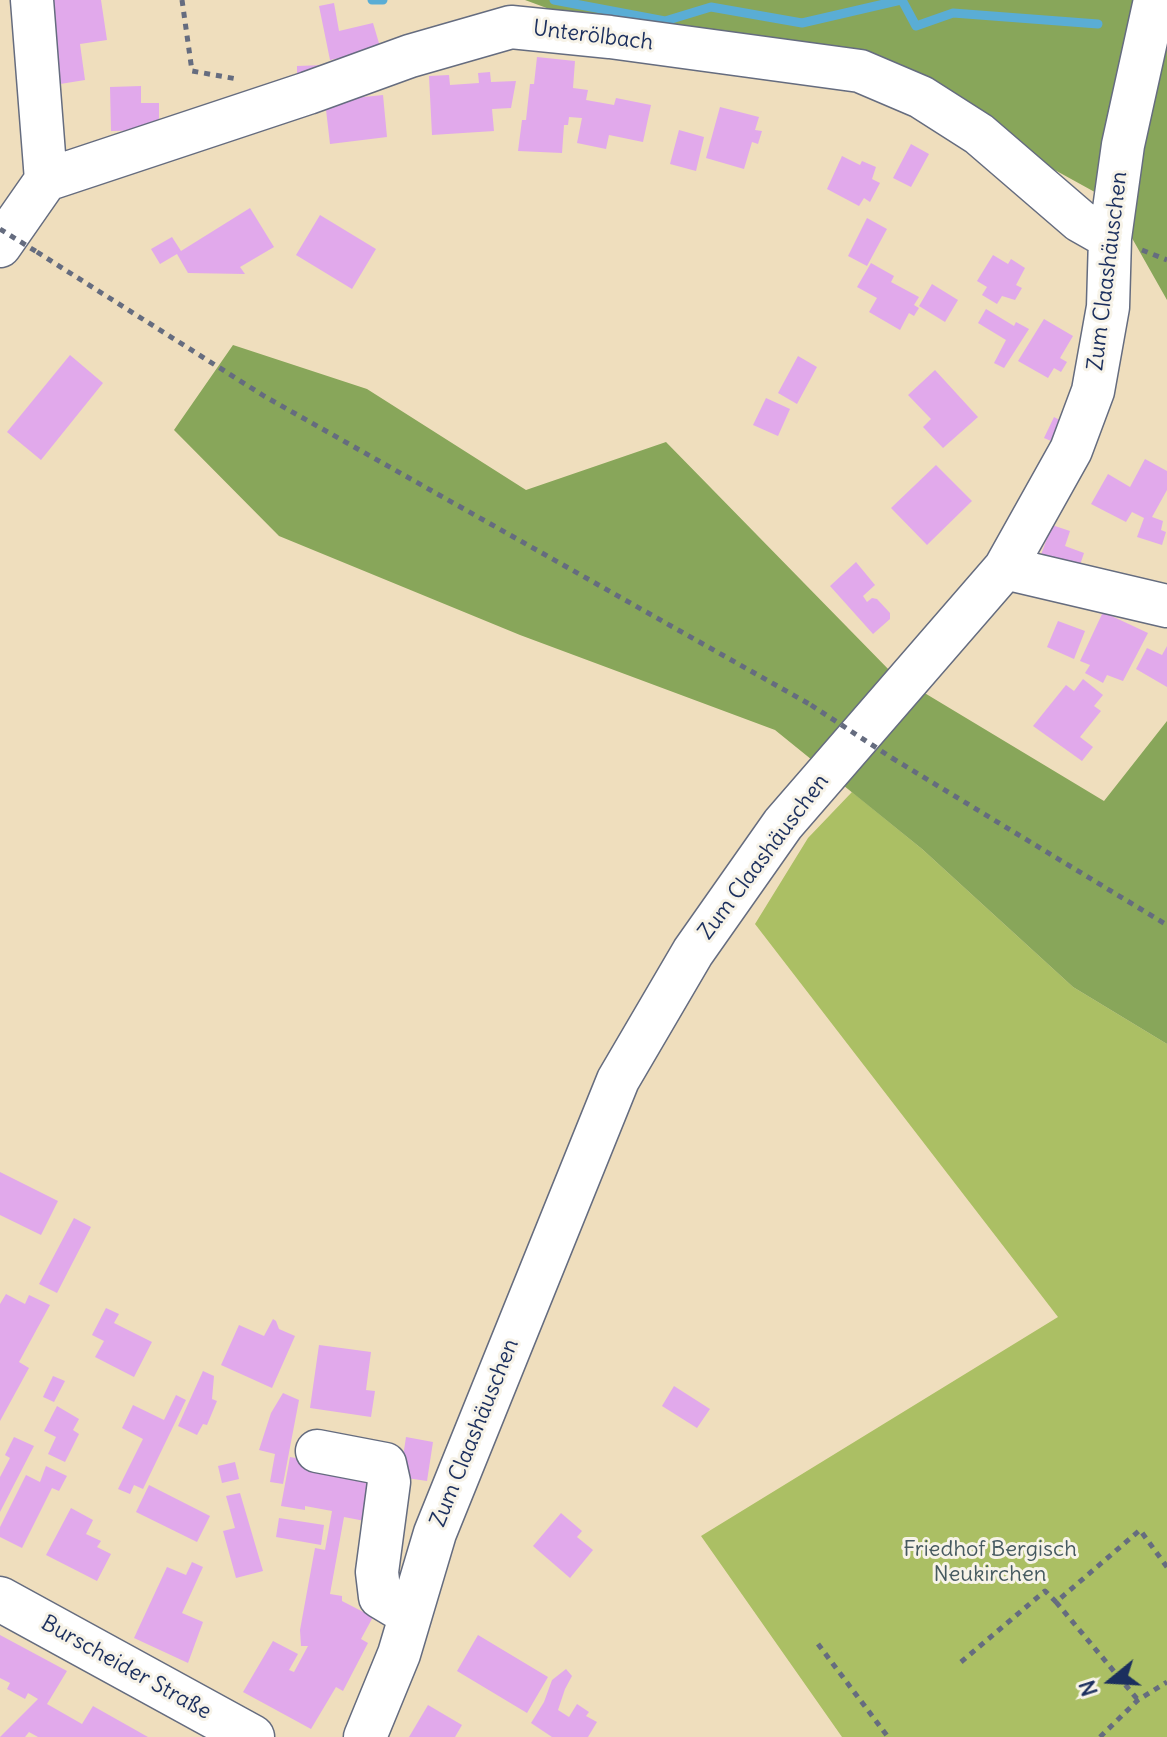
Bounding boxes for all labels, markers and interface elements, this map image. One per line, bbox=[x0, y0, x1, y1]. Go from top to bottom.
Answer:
street label: Unterölbach bbox=[531, 16, 655, 56]
street label: Zum Claashäuschen bbox=[1083, 170, 1133, 372]
street label: Zum Claashäuschen bbox=[693, 769, 835, 945]
street label: Zum Claashäuschen bbox=[425, 1335, 525, 1531]
park label: Friedhof Bergisch Neukirchen bbox=[903, 1537, 1077, 1588]
street label: Burscheider Straße bbox=[36, 1610, 216, 1726]
north arrow bbox=[1071, 1641, 1151, 1721]
text: N bbox=[1073, 1677, 1104, 1700]

